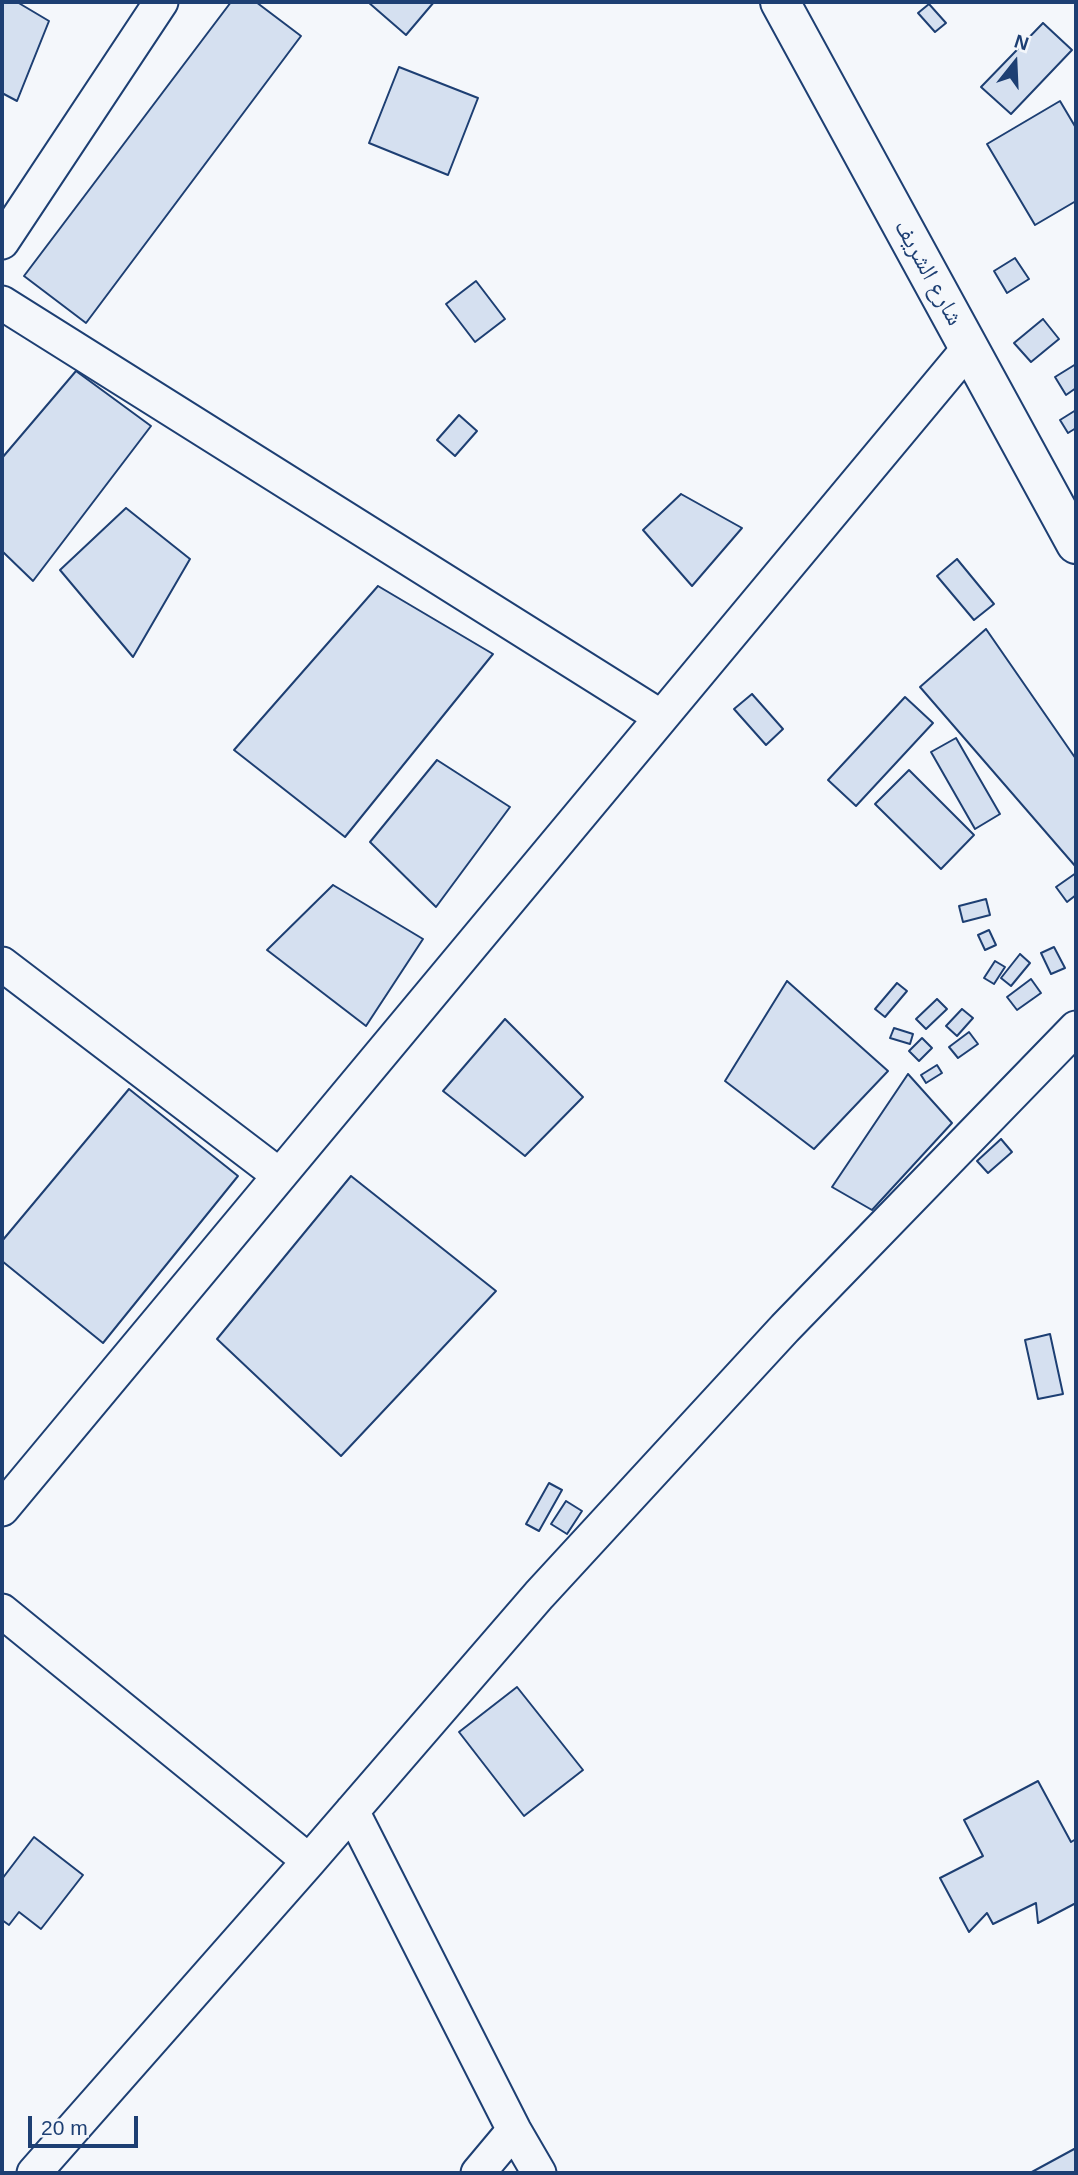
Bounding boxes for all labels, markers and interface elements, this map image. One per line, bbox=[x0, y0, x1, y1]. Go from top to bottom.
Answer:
north arrow bbox=[980, 28, 1050, 98]
text: N bbox=[1012, 30, 1031, 55]
street label: شارع الشريف bbox=[887, 215, 969, 331]
scale bar bbox=[32, 2102, 142, 2146]
text: 20 m bbox=[41, 2116, 88, 2139]

